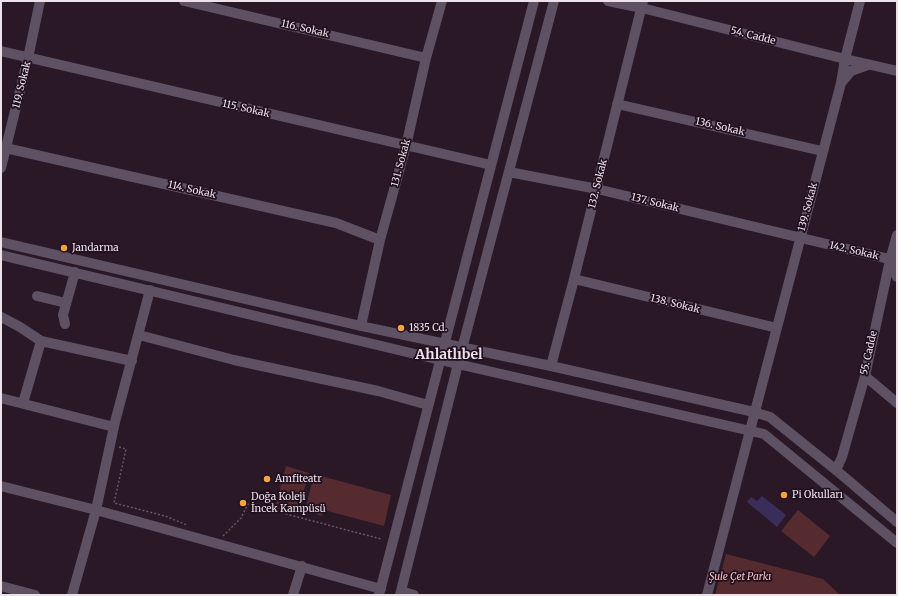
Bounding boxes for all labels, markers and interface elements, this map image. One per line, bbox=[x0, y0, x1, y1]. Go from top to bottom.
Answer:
street label: 116. Sokak bbox=[280, 18, 330, 40]
street label: 54. Cadde bbox=[729, 25, 777, 47]
street label: 119. Sokak bbox=[10, 60, 34, 110]
street label: 115. Sokak bbox=[221, 98, 271, 120]
street label: 136. Sokak bbox=[694, 115, 746, 139]
street label: 131. Sokak bbox=[389, 138, 413, 188]
street label: 132. Sokak bbox=[586, 158, 610, 210]
street label: 114. Sokak bbox=[167, 179, 217, 201]
street label: 139. Sokak bbox=[796, 181, 820, 233]
street label: 137. Sokak bbox=[630, 191, 680, 215]
street label: 142. Sokak bbox=[828, 239, 880, 263]
place label: Jandarma bbox=[72, 242, 119, 254]
marker: Jandarma bbox=[59, 243, 69, 253]
street label: 138. Sokak bbox=[649, 292, 701, 316]
place label: 1835 Cd. bbox=[409, 322, 447, 334]
marker: 1835 Cd. bbox=[396, 323, 406, 333]
street label: 55. Cadde bbox=[858, 330, 880, 376]
district label: Ahlatlıbel bbox=[415, 347, 483, 363]
place label: Amfiteatr bbox=[275, 473, 322, 485]
marker: Amfiteatr bbox=[262, 474, 272, 484]
place label: Pi Okulları bbox=[792, 489, 843, 501]
marker: Pi Okulları bbox=[779, 490, 789, 500]
place label: Doğa Koleji İncek Kampüsü bbox=[251, 491, 326, 514]
marker: Doğa Koleji İncek Kampüsü bbox=[238, 498, 248, 508]
park label: Şule Çet Parkı bbox=[709, 571, 771, 583]

